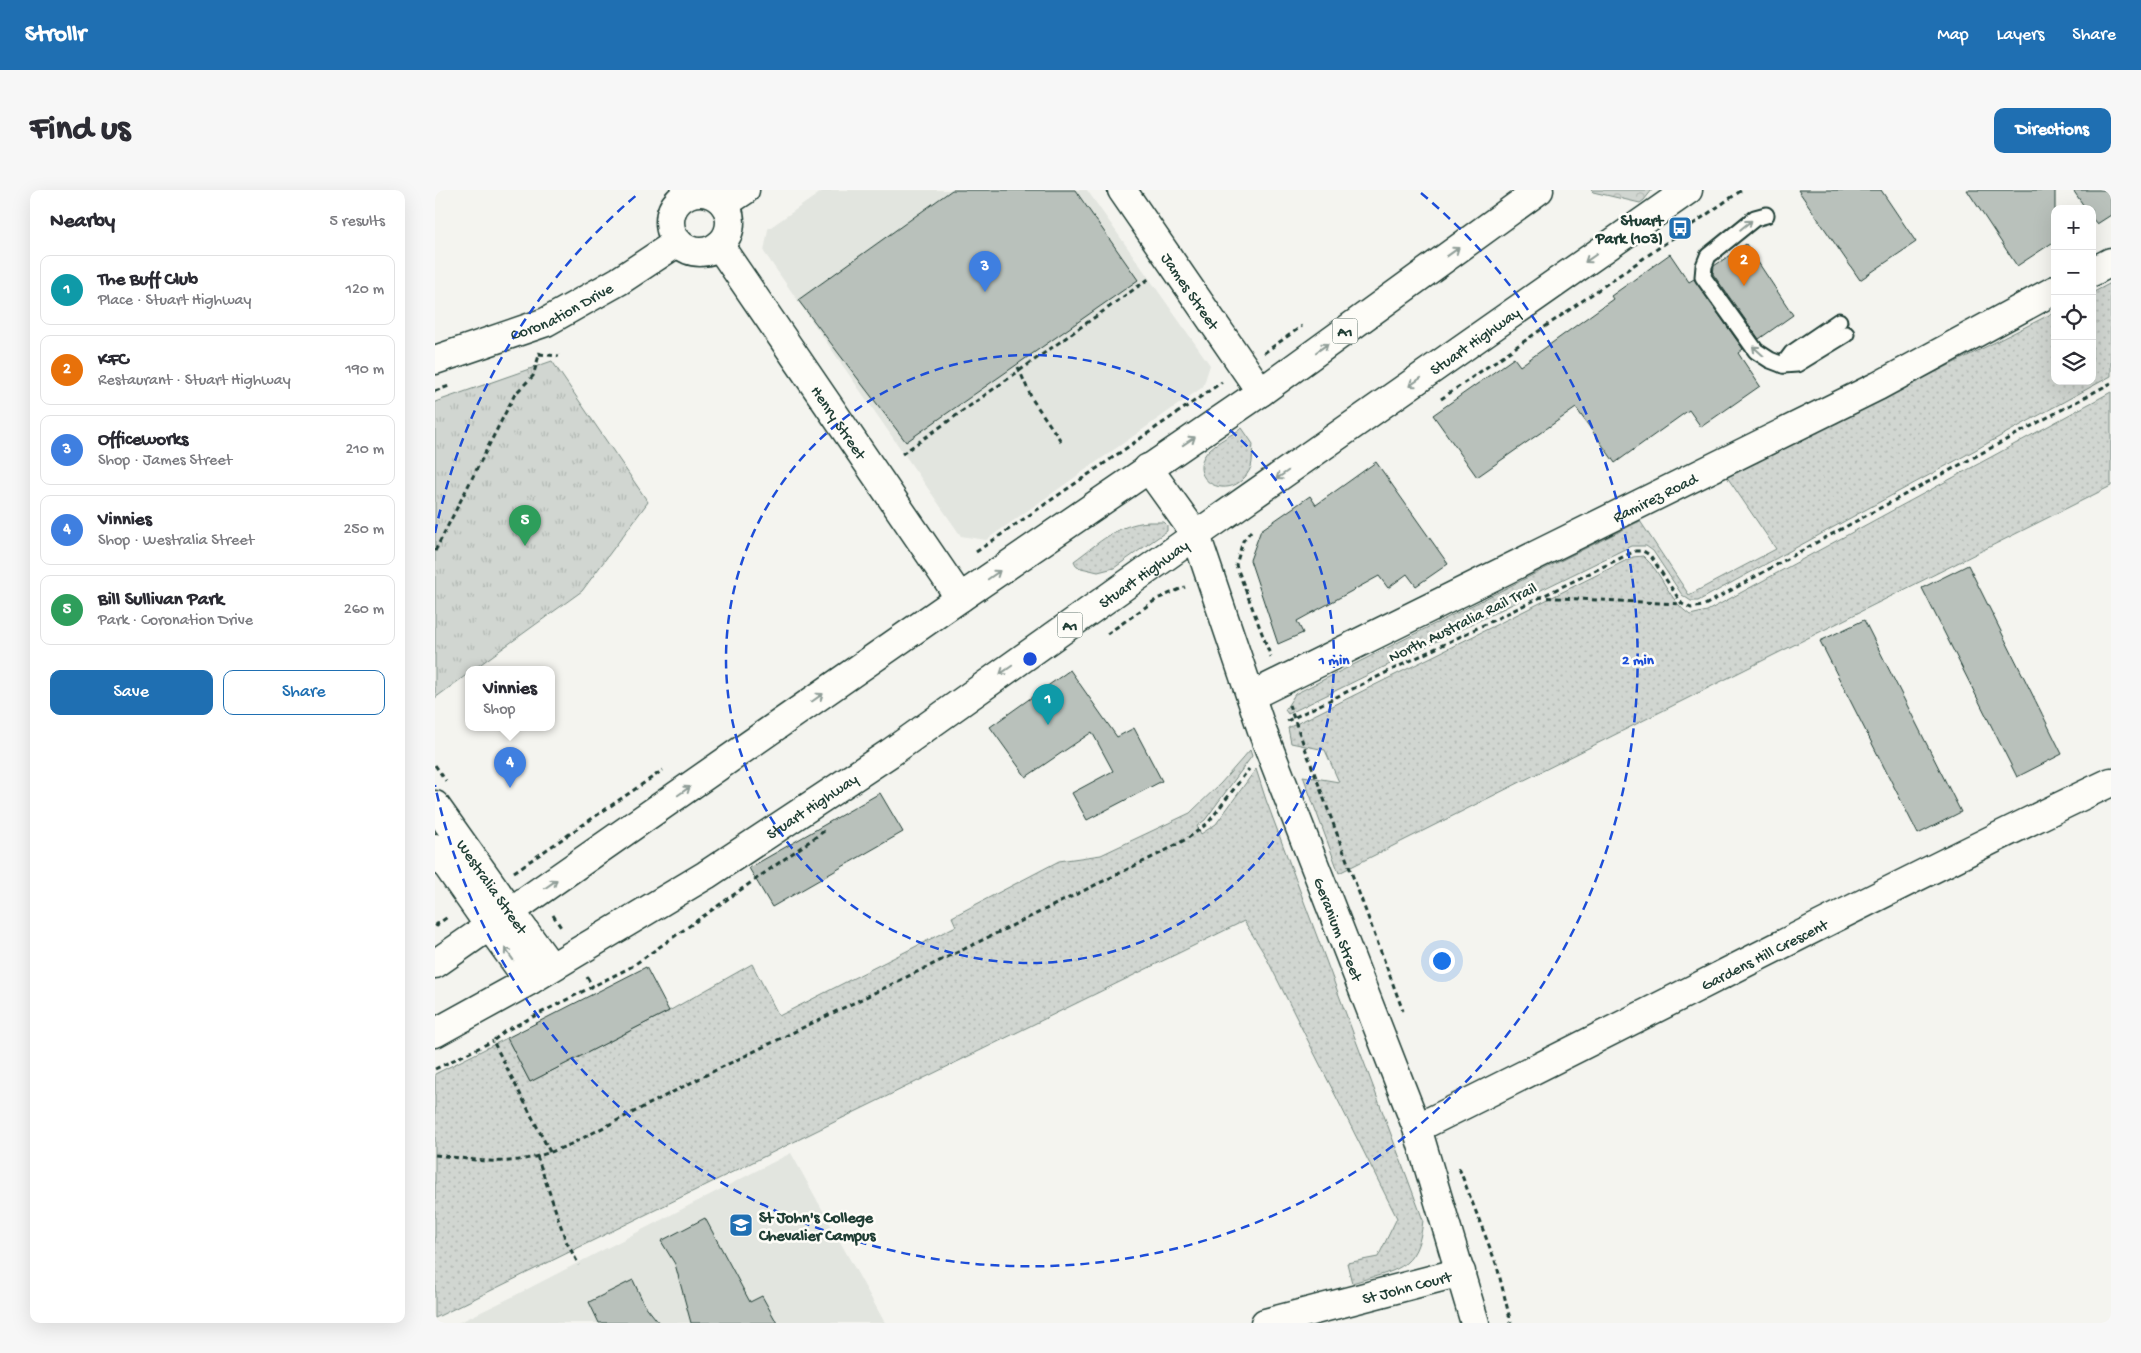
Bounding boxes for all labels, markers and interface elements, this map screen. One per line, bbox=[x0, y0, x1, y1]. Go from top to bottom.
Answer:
text: Strollr bbox=[25, 21, 86, 50]
text: Map bbox=[1937, 25, 1969, 46]
text: Layers bbox=[1997, 25, 2044, 46]
text: Share bbox=[2072, 25, 2116, 46]
button: Directions bbox=[1994, 108, 2111, 153]
text: Find us bbox=[30, 110, 130, 151]
map controls bbox=[2051, 205, 2096, 385]
button: + bbox=[2051, 205, 2096, 250]
text: Nearby bbox=[50, 210, 115, 235]
text: 5 results bbox=[330, 213, 385, 232]
place label: Stuart Park (103) bbox=[1595, 213, 1664, 250]
bus stop icon: Stuart Park (103) bbox=[1667, 215, 1693, 241]
one-way arrow bbox=[1739, 220, 1752, 231]
pin: 2 bbox=[1728, 245, 1760, 286]
one-way arrow bbox=[1446, 247, 1460, 257]
street label: James Street bbox=[1155, 250, 1222, 336]
button: − bbox=[2051, 250, 2096, 295]
pin: 3 bbox=[969, 251, 1001, 292]
one-way arrow bbox=[1584, 253, 1598, 263]
text: The Buff Club bbox=[98, 269, 198, 292]
street label: Coronation Drive bbox=[509, 280, 618, 346]
text: 1 bbox=[64, 281, 70, 300]
text: 120 m bbox=[345, 281, 384, 300]
text: Place · Stuart Highway bbox=[98, 292, 251, 311]
button: locate bbox=[2051, 295, 2096, 340]
street label: Stuart Highway bbox=[1427, 305, 1525, 381]
road number: A1 bbox=[1333, 318, 1357, 344]
button: layers bbox=[2051, 340, 2096, 385]
one-way arrow bbox=[1315, 342, 1328, 353]
one-way arrow bbox=[1751, 345, 1764, 356]
text: KFC bbox=[98, 349, 129, 372]
text: 2 bbox=[63, 361, 71, 380]
text: 190 m bbox=[345, 361, 384, 380]
text: Restaurant · Stuart Highway bbox=[98, 372, 291, 391]
one-way arrow bbox=[1408, 377, 1422, 387]
street label: Henry Street bbox=[805, 383, 869, 465]
text: Officeworks bbox=[98, 429, 188, 452]
one-way arrow bbox=[1181, 435, 1195, 445]
text: 3 bbox=[63, 441, 71, 460]
text: 210 m bbox=[345, 441, 384, 460]
text: Shop · James Street bbox=[98, 452, 232, 471]
one-way arrow bbox=[1275, 470, 1289, 480]
street label: Ramirez Road bbox=[1611, 470, 1703, 529]
pin: 5 bbox=[509, 505, 541, 546]
text: Vinnies bbox=[98, 509, 152, 532]
text: 4 bbox=[63, 521, 71, 540]
text: 250 m bbox=[344, 521, 384, 540]
text: Shop · Westralia Street bbox=[98, 532, 254, 551]
street label: Stuart Highway bbox=[1096, 537, 1194, 614]
one-way arrow bbox=[986, 570, 1000, 580]
street label: North Australia Rail Trail bbox=[1386, 580, 1541, 668]
text: Bill Sullivan Park bbox=[98, 589, 224, 612]
text: 5 bbox=[63, 601, 71, 620]
text: 260 m bbox=[344, 601, 384, 620]
text: Park · Coronation Drive bbox=[98, 612, 253, 631]
road number: A1 bbox=[1057, 612, 1083, 638]
centre of rings bbox=[1021, 650, 1039, 668]
text: 1 min bbox=[1318, 652, 1350, 670]
text: 2 min bbox=[1622, 652, 1655, 670]
one-way arrow bbox=[999, 665, 1013, 675]
popup bbox=[465, 666, 555, 731]
button: Save bbox=[50, 670, 213, 715]
button: Share bbox=[223, 670, 385, 715]
text: Vinnies bbox=[483, 678, 537, 701]
pin: 1 bbox=[1032, 684, 1064, 725]
one-way arrow bbox=[810, 693, 824, 703]
text: Shop bbox=[483, 701, 515, 720]
pin: 4 bbox=[494, 747, 526, 788]
street label: Stuart Highway bbox=[764, 771, 863, 845]
one-way arrow bbox=[677, 786, 691, 796]
street label: Westralia Street bbox=[450, 837, 531, 940]
street label: Geranium Street bbox=[1307, 876, 1365, 986]
one-way arrow bbox=[544, 879, 557, 890]
street label: Gardens Hill Crescent bbox=[1699, 916, 1833, 997]
one-way arrow bbox=[504, 947, 514, 961]
your location bbox=[1429, 948, 1455, 974]
place label: St John's College Chevalier Campus bbox=[758, 1210, 876, 1247]
school or university icon: St John's College Chevalier Campus bbox=[728, 1212, 754, 1238]
street label: St John Court bbox=[1361, 1269, 1455, 1310]

